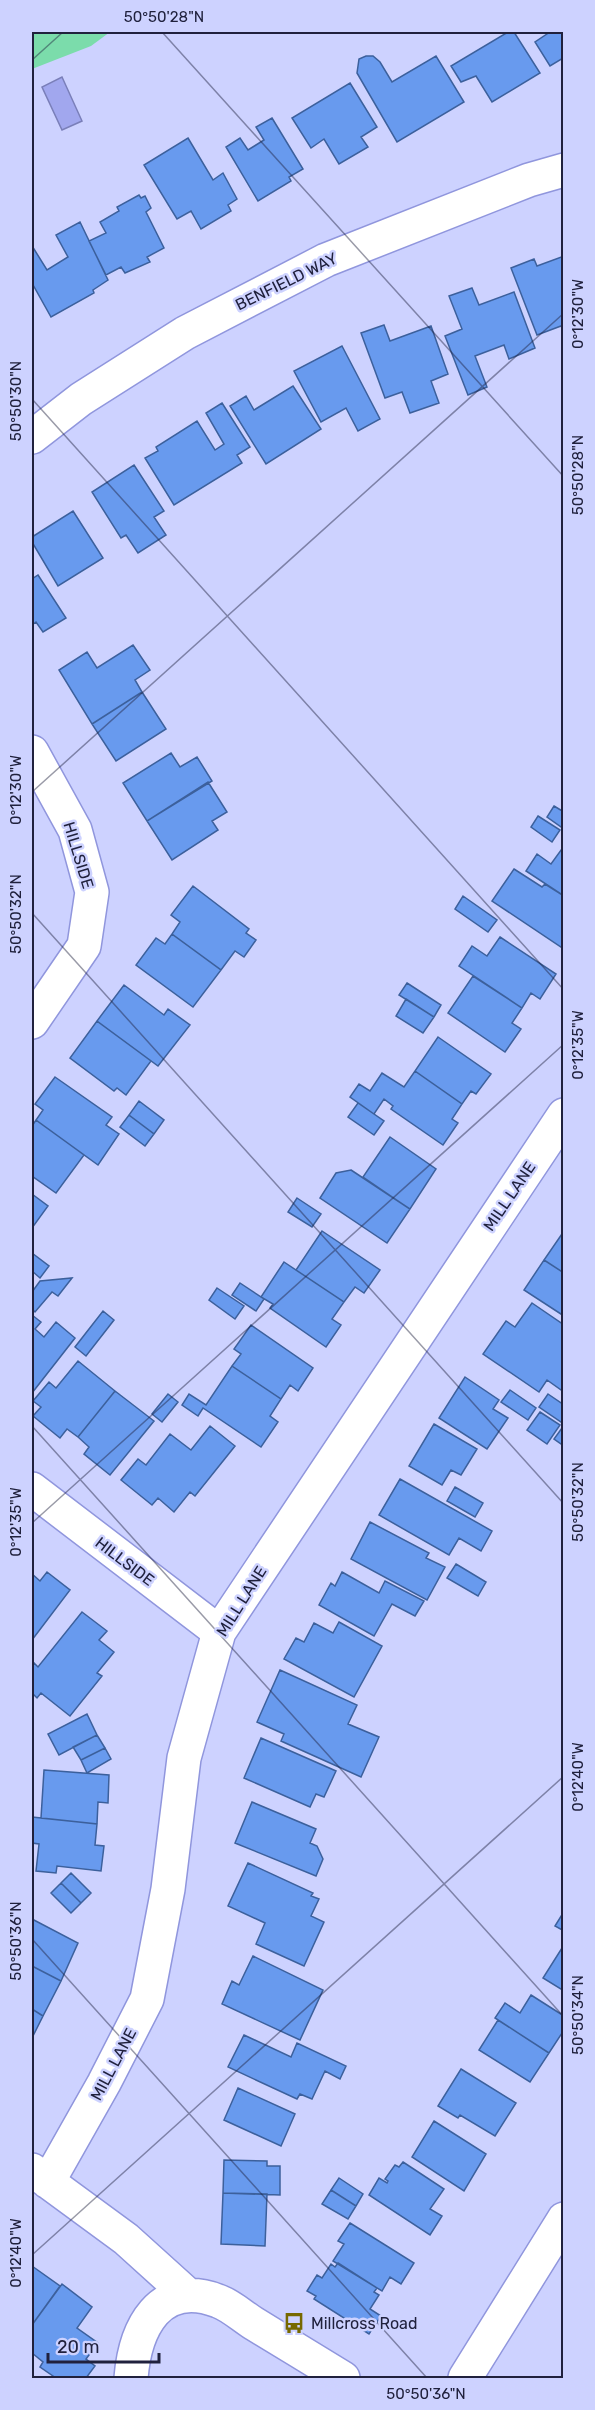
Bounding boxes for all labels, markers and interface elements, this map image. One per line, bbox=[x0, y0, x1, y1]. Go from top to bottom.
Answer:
text: 50°50'28"N bbox=[124, 8, 204, 26]
street label: BENFIELD WAY bbox=[232, 249, 340, 314]
text: 0°12'30"W bbox=[569, 279, 587, 349]
text: 50°50'30"N bbox=[7, 361, 25, 441]
text: 50°50'28"N bbox=[569, 435, 587, 515]
text: 0°12'30"W bbox=[7, 755, 25, 825]
street label: HILLSIDE bbox=[59, 819, 98, 891]
text: 50°50'32"N bbox=[7, 874, 25, 954]
text: 0°12'35"W bbox=[569, 1010, 587, 1080]
street label: MILL LANE bbox=[479, 1158, 539, 1234]
text: 50°50'32"N bbox=[569, 1462, 587, 1542]
text: 0°12'35"W bbox=[7, 1487, 25, 1557]
street label: HILLSIDE bbox=[91, 1533, 158, 1590]
street label: MILL LANE bbox=[212, 1563, 270, 1640]
text: 0°12'40"W bbox=[569, 1742, 587, 1812]
text: 50°50'36"N bbox=[7, 1901, 25, 1981]
text: 50°50'34"N bbox=[569, 1975, 587, 2055]
street label: MILL LANE bbox=[86, 2025, 140, 2104]
text: 0°12'40"W bbox=[7, 2218, 25, 2288]
bus stop icon: Millcross Road bbox=[282, 2311, 306, 2335]
place label: Millcross Road bbox=[311, 2314, 417, 2333]
scale bar bbox=[48, 2326, 159, 2364]
text: 20 m bbox=[57, 2336, 99, 2358]
text: 50°50'36"N bbox=[386, 2385, 466, 2403]

